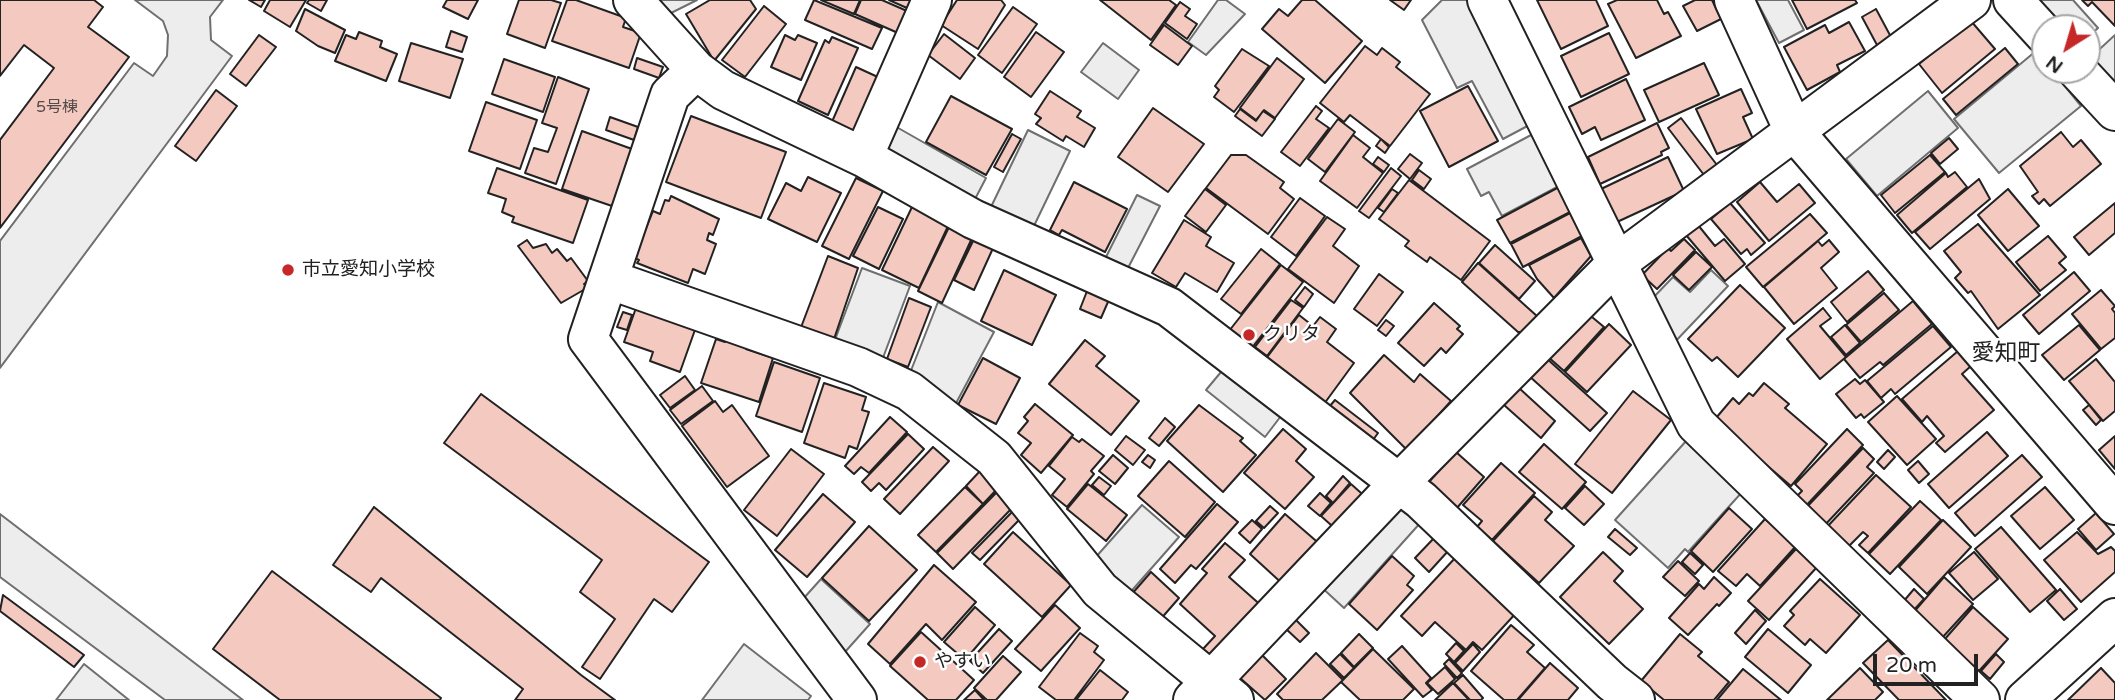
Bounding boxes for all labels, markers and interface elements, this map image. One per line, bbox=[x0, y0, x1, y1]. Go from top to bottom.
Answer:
north arrow bbox=[2031, 14, 2101, 84]
text: N bbox=[2042, 51, 2067, 78]
house number: 5号棟 bbox=[36, 98, 78, 118]
place label: 市立愛知小学校 bbox=[302, 259, 435, 281]
marker: 市立愛知小学校 bbox=[280, 262, 296, 278]
place label: クリタ bbox=[1263, 324, 1320, 346]
marker: クリタ bbox=[1241, 327, 1257, 343]
district label: 愛知町 bbox=[1972, 340, 2040, 368]
scale bar bbox=[1877, 640, 1982, 684]
place label: やすい bbox=[934, 651, 991, 673]
text: 20 m bbox=[1886, 653, 1937, 678]
marker: やすい bbox=[912, 654, 928, 670]

